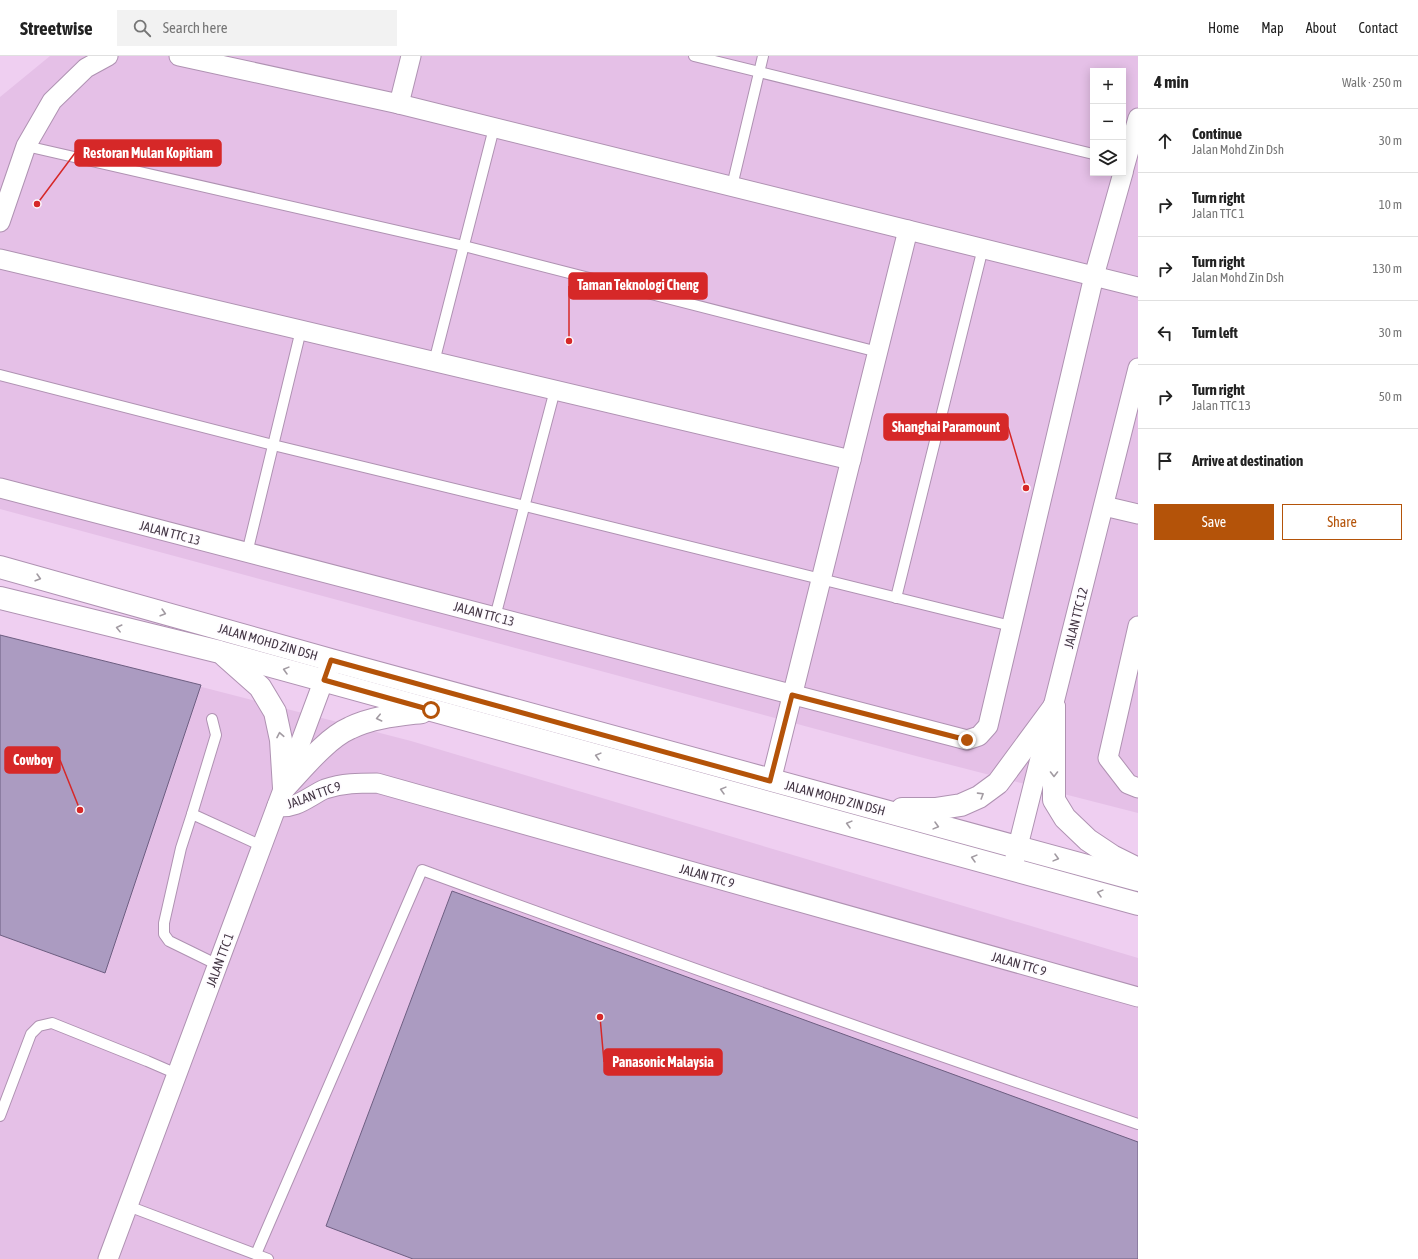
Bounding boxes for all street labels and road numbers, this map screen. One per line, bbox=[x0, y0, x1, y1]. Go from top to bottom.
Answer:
street label: JALAN TTC 13 bbox=[138, 518, 202, 548]
street label: JALAN TTC 12 bbox=[1061, 586, 1091, 650]
street label: JALAN TTC 13 bbox=[452, 599, 516, 629]
street label: JALAN MOHD ZIN DSH bbox=[216, 621, 320, 663]
street label: JALAN MOHD ZIN DSH bbox=[783, 777, 887, 819]
street label: JALAN TTC 9 bbox=[285, 778, 343, 812]
street label: JALAN TTC 9 bbox=[678, 861, 736, 891]
street label: JALAN TTC 1 bbox=[203, 931, 237, 989]
street label: JALAN TTC 9 bbox=[990, 949, 1048, 979]

